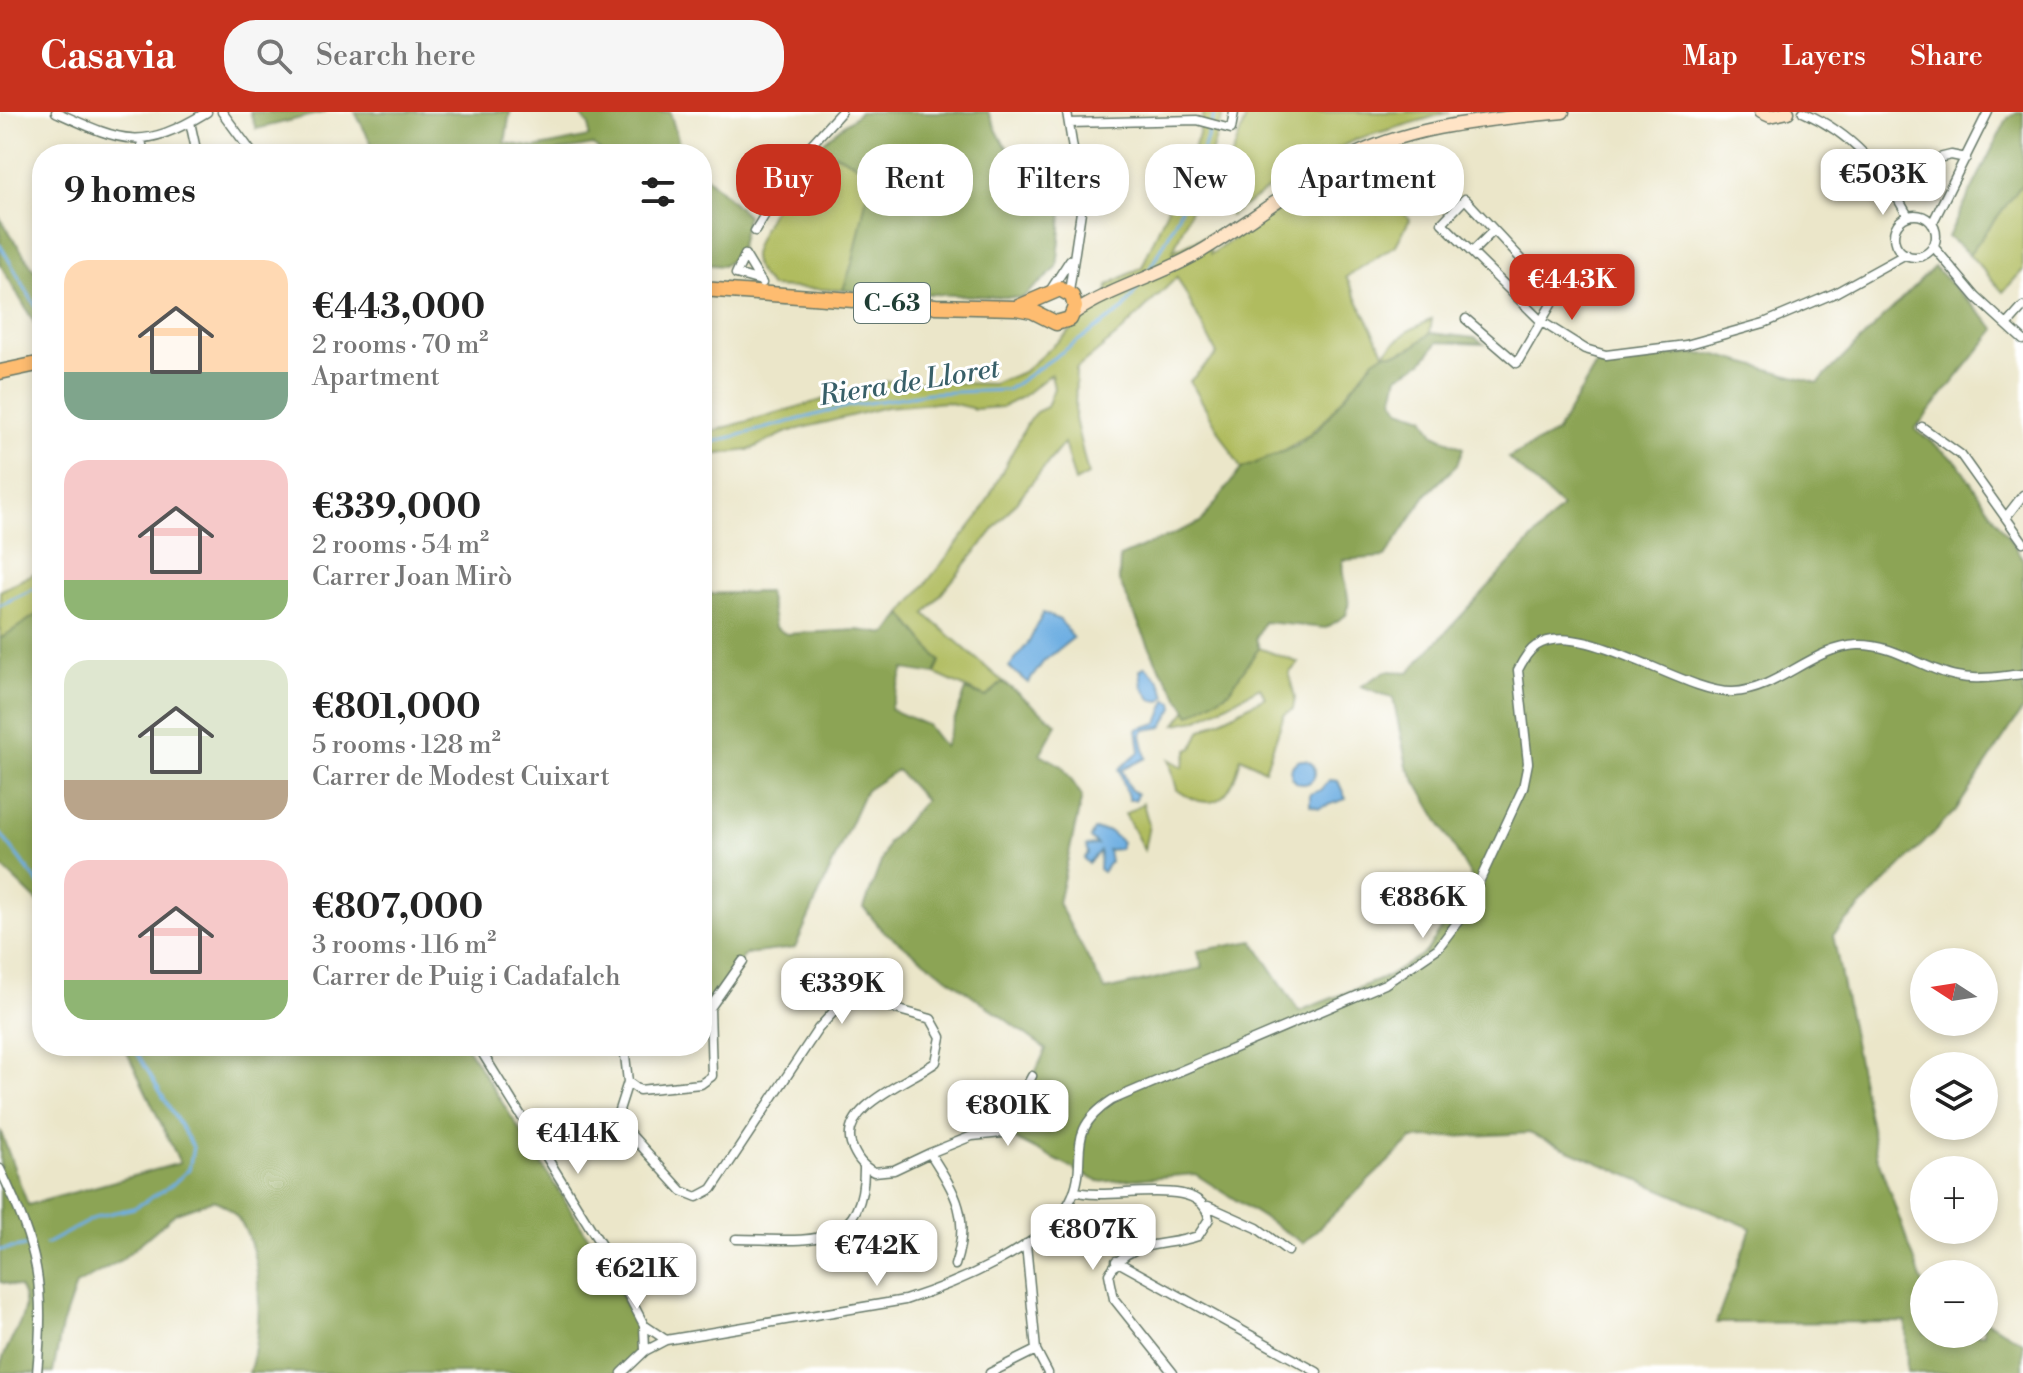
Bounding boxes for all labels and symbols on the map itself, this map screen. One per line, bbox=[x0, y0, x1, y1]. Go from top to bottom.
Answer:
pin: €503K bbox=[1827, 149, 1939, 217]
pin: €443K bbox=[1516, 254, 1628, 322]
road number: C-63 bbox=[854, 283, 930, 323]
water label: Riera de Lloret bbox=[815, 351, 1003, 414]
pin: €886K bbox=[1367, 872, 1479, 940]
north arrow bbox=[1910, 948, 1998, 1036]
pin: €339K bbox=[786, 958, 898, 1026]
pin: €801K bbox=[952, 1080, 1064, 1148]
pin: €414K bbox=[522, 1108, 634, 1176]
pin: €807K bbox=[1037, 1204, 1149, 1272]
pin: €742K bbox=[821, 1220, 933, 1288]
pin: €621K bbox=[581, 1243, 693, 1311]

